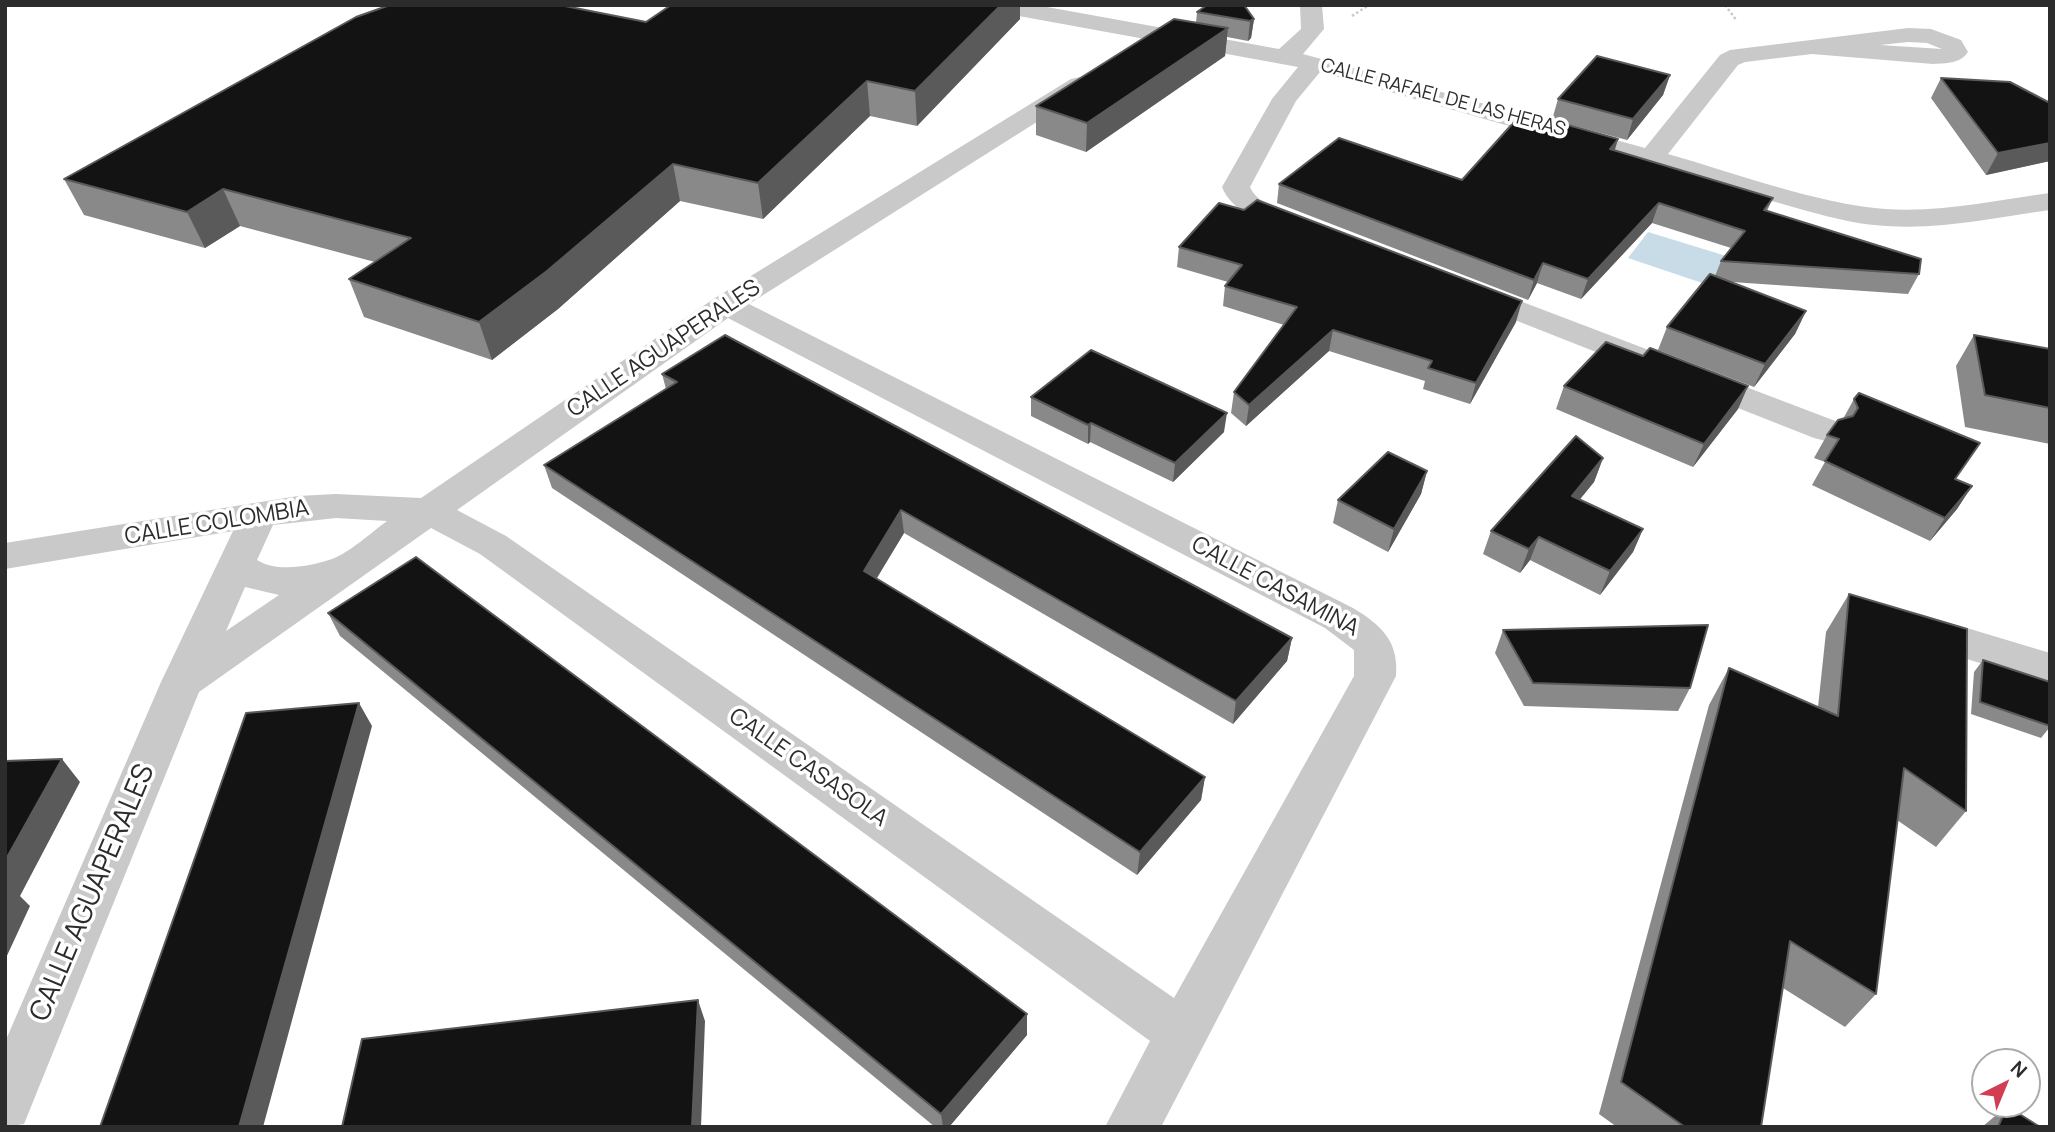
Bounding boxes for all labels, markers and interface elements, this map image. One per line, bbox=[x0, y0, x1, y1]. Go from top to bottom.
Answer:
street label: CALLE RAFAEL DE LAS HERAS bbox=[1318, 54, 1568, 142]
street label: CALLE AGUAPERALES bbox=[562, 274, 766, 424]
street label: CALLE COLOMBIA bbox=[123, 495, 311, 551]
street label: CALLE CASAMINA bbox=[1187, 531, 1363, 643]
street label: CALLE CASASOLA bbox=[723, 703, 893, 833]
street label: CALLE AGUAPERALES bbox=[24, 759, 162, 1027]
north arrow bbox=[1971, 1048, 2041, 1118]
text: N bbox=[2005, 1055, 2033, 1083]

